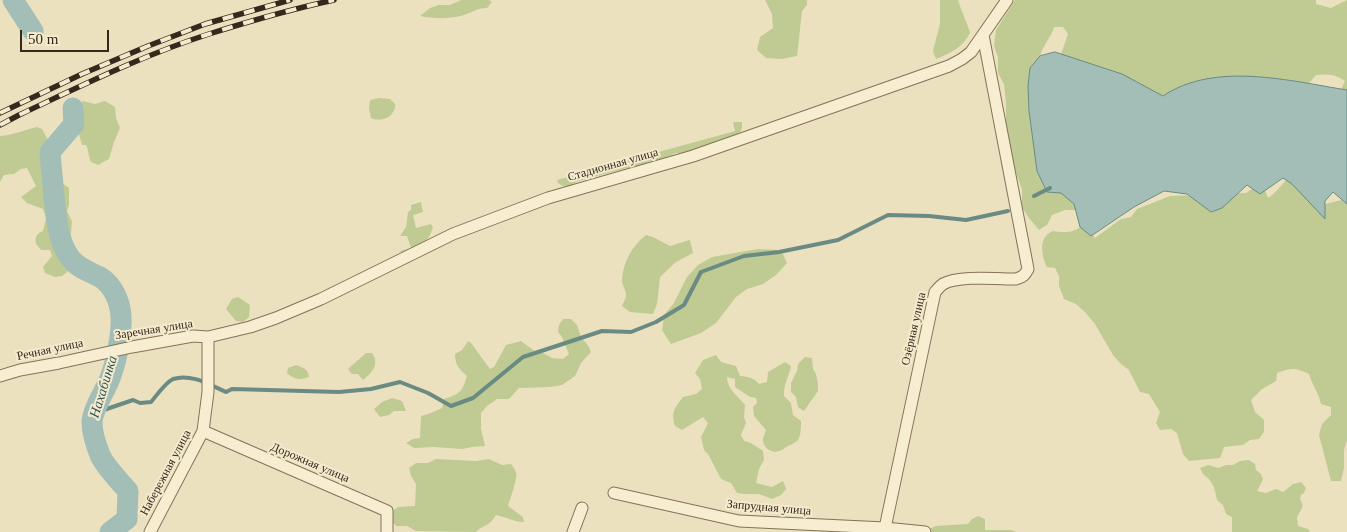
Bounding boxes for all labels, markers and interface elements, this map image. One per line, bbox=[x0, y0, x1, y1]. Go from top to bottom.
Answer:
scale bar bbox=[22, 20, 111, 52]
text: 50 m bbox=[28, 31, 58, 47]
street label: Стадионная улица bbox=[566, 145, 660, 185]
street label: Озёрная улица bbox=[899, 291, 929, 367]
street label: Заречная улица bbox=[114, 317, 194, 343]
street label: Речная улица bbox=[16, 336, 84, 364]
water label: Нахабинка bbox=[87, 354, 121, 420]
street label: Набережная улица bbox=[137, 428, 195, 518]
street label: Дорожная улица bbox=[268, 440, 352, 486]
street label: Запрудная улица bbox=[726, 497, 812, 519]

